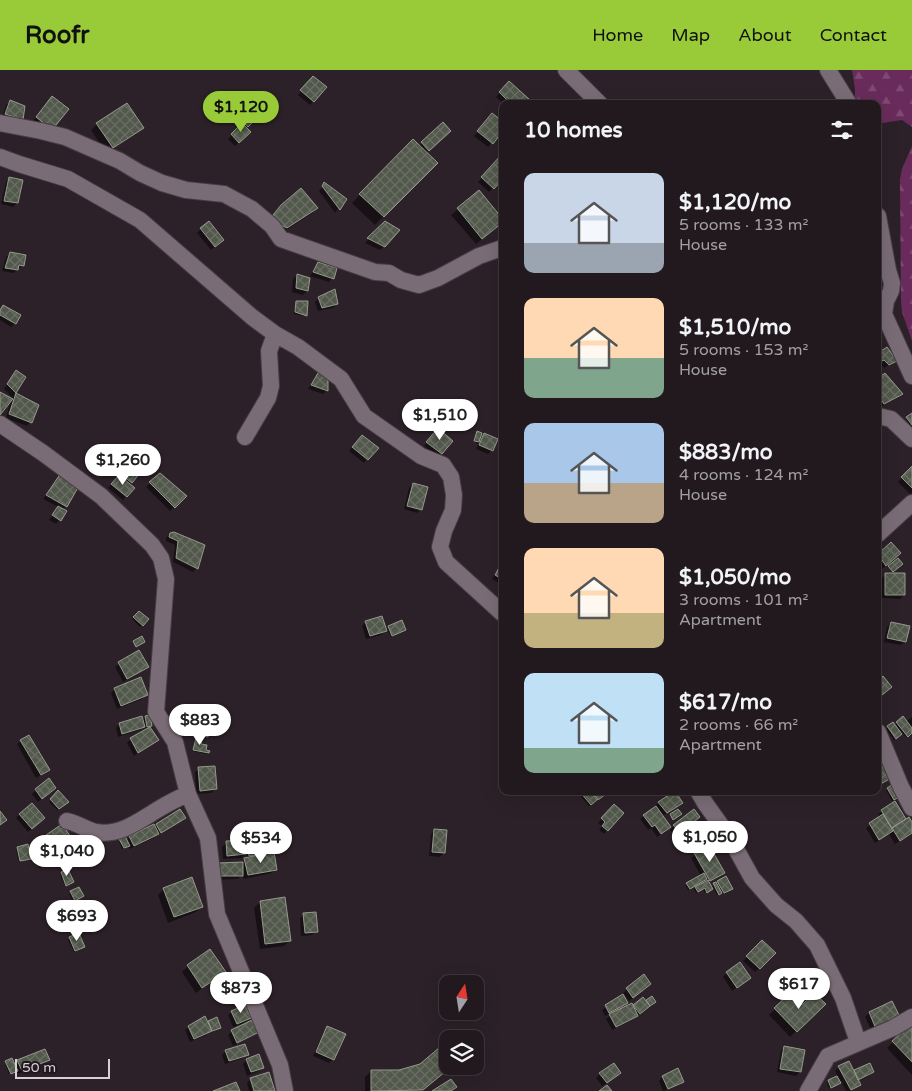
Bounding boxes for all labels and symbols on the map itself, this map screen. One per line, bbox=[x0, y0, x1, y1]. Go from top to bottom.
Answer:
pin: $1,120 bbox=[200, 90, 282, 133]
pin: $1,510 bbox=[399, 398, 481, 441]
pin: $1,260 bbox=[82, 444, 164, 486]
pin: $883 bbox=[170, 704, 230, 746]
pin: $1,050 bbox=[669, 820, 751, 863]
pin: $534 bbox=[231, 822, 291, 864]
pin: $1,040 bbox=[26, 834, 108, 877]
pin: $693 bbox=[47, 900, 107, 942]
pin: $617 bbox=[769, 968, 829, 1010]
pin: $873 bbox=[211, 972, 271, 1014]
north arrow bbox=[439, 975, 484, 1020]
scale bar bbox=[15, 1056, 110, 1079]

